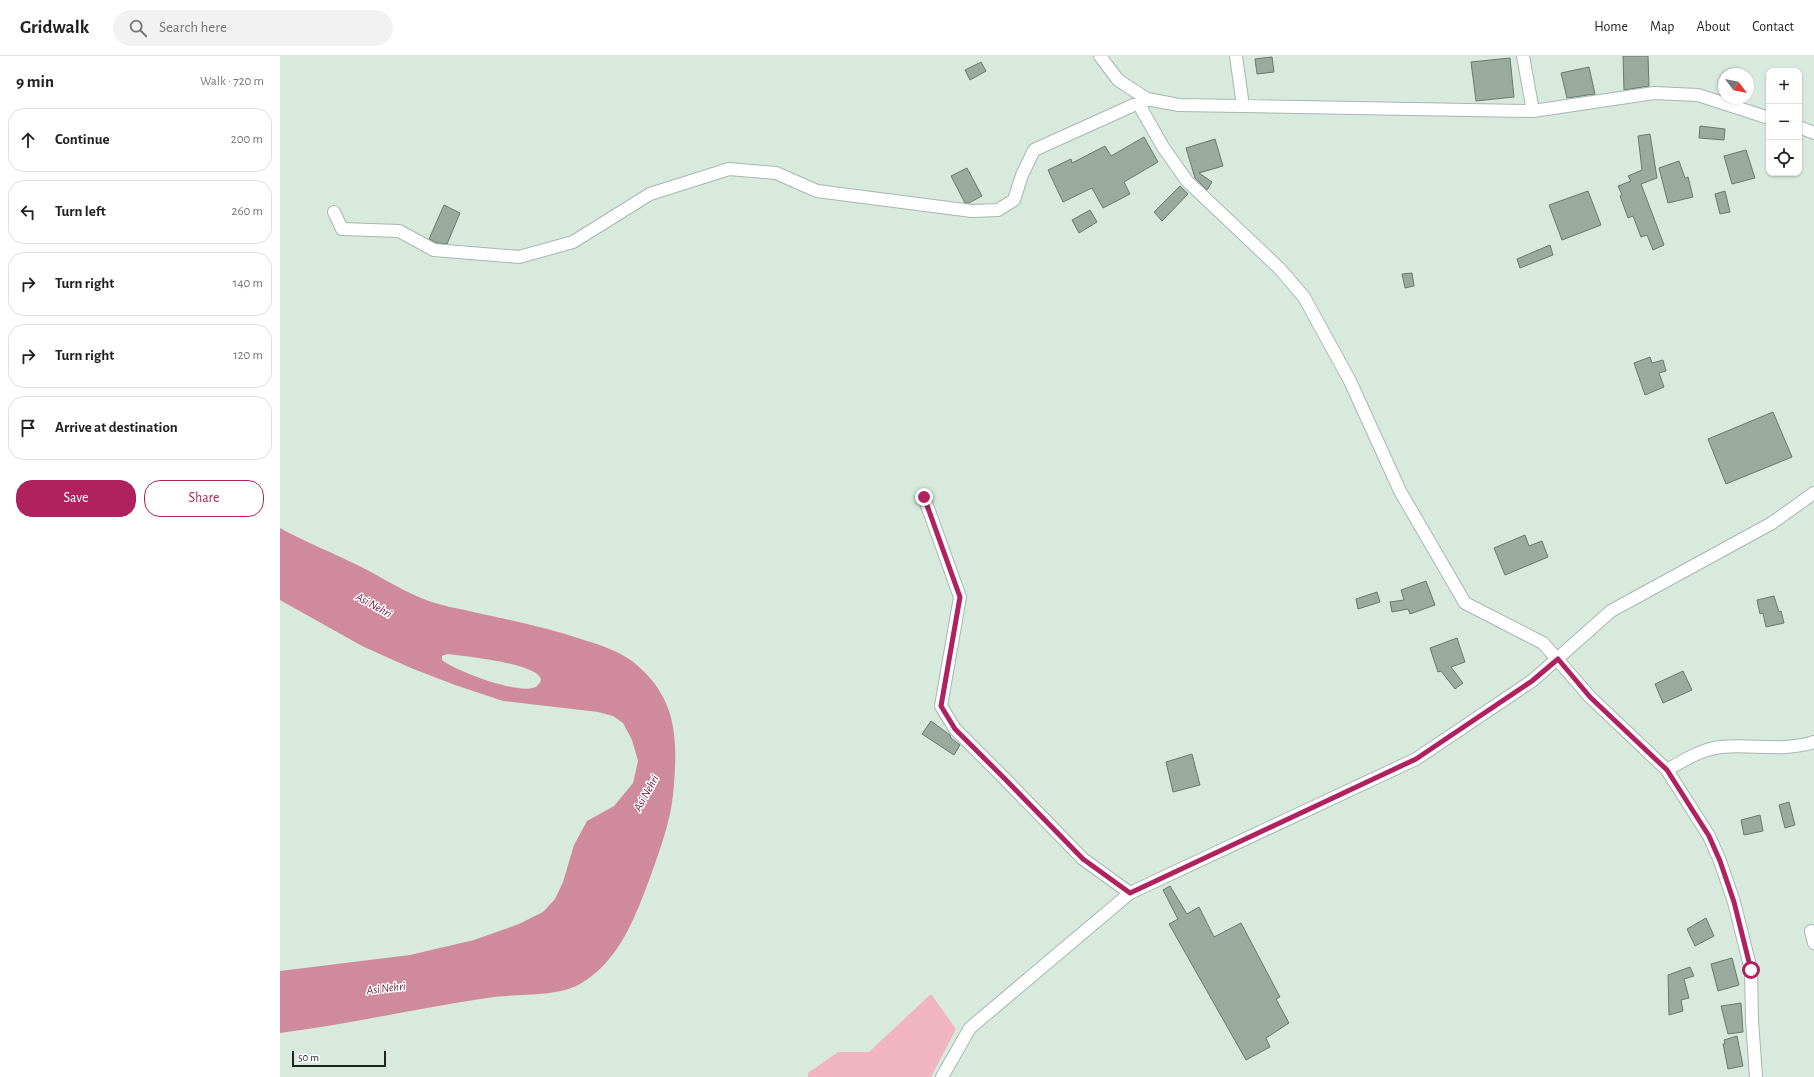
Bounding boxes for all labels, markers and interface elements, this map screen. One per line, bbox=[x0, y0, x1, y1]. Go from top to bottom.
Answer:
search box bbox=[113, 10, 393, 46]
icon: search bbox=[127, 17, 149, 39]
text: Gridwalk bbox=[20, 18, 89, 37]
text: Search here bbox=[159, 20, 227, 35]
text: Home bbox=[1594, 20, 1628, 34]
text: Map bbox=[1650, 20, 1674, 34]
text: About bbox=[1696, 20, 1730, 34]
text: Contact bbox=[1752, 20, 1794, 34]
north arrow bbox=[1718, 68, 1754, 104]
map controls bbox=[1766, 68, 1802, 176]
button: + bbox=[1766, 68, 1802, 104]
text: 9 min bbox=[16, 73, 54, 90]
text: Walk · 720 m bbox=[200, 75, 264, 88]
button: − bbox=[1766, 104, 1802, 140]
icon: ahead bbox=[17, 129, 39, 151]
text: Continue bbox=[55, 132, 110, 147]
text: 200 m bbox=[231, 133, 263, 146]
button: locate bbox=[1766, 140, 1802, 176]
icon: left bbox=[17, 201, 39, 223]
text: Turn left bbox=[55, 204, 106, 219]
text: 260 m bbox=[232, 205, 263, 218]
icon: right bbox=[17, 273, 39, 295]
text: Turn right bbox=[55, 276, 114, 291]
text: 140 m bbox=[233, 277, 263, 290]
icon: right bbox=[17, 345, 39, 367]
text: Turn right bbox=[55, 348, 114, 363]
text: 120 m bbox=[233, 349, 263, 362]
icon: arrive bbox=[17, 417, 39, 439]
text: Arrive at destination bbox=[55, 420, 178, 435]
button: Save bbox=[16, 480, 136, 517]
button: Share bbox=[144, 480, 264, 517]
route end bbox=[915, 488, 933, 506]
water label: Asi Nehri bbox=[353, 590, 394, 620]
water label: Asi Nehri bbox=[631, 773, 661, 814]
route start bbox=[1742, 961, 1760, 979]
water label: Asi Nehri bbox=[365, 980, 406, 996]
scale bar bbox=[292, 1049, 386, 1068]
text: 50 m bbox=[298, 1052, 319, 1063]

